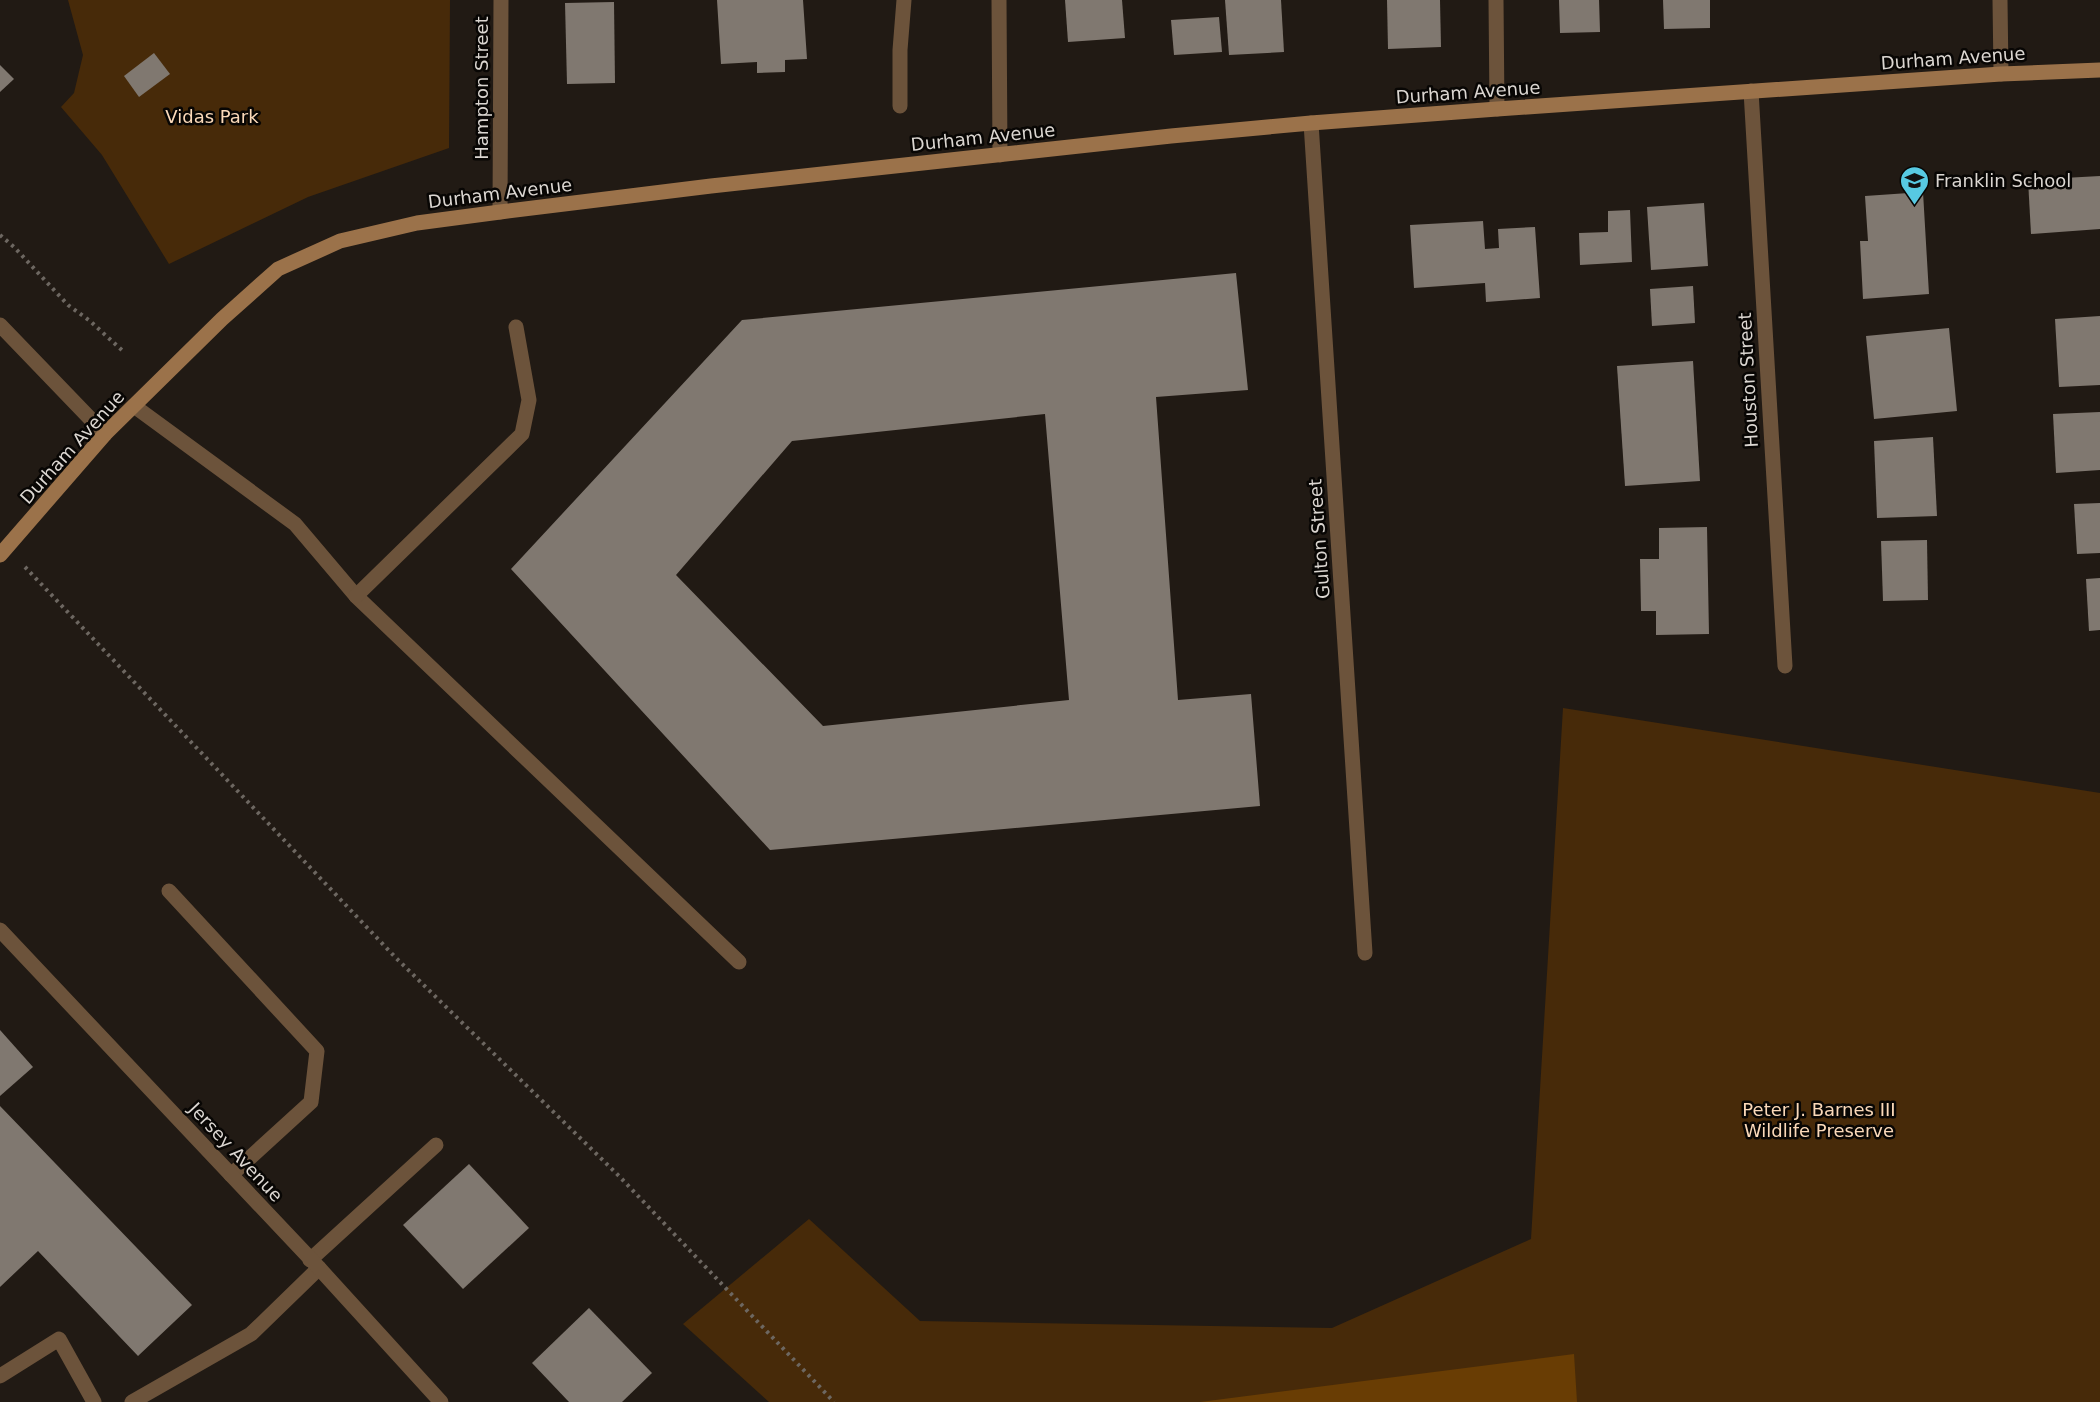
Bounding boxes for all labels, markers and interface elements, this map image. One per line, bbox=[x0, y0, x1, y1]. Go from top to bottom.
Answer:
street label: Hampton Street bbox=[471, 16, 492, 160]
street label: Durham Avenue bbox=[1880, 42, 2026, 74]
street label: Durham Avenue bbox=[1395, 76, 1541, 108]
park label: Vidas Park bbox=[165, 106, 259, 127]
street label: Durham Avenue bbox=[910, 119, 1056, 155]
school or university icon: Franklin School bbox=[1898, 164, 1930, 206]
place label: Franklin School bbox=[1935, 170, 2071, 191]
street label: Durham Avenue bbox=[427, 174, 573, 212]
street label: Houston Street bbox=[1734, 312, 1762, 448]
street label: Durham Avenue bbox=[16, 386, 128, 508]
street label: Gulton Street bbox=[1304, 478, 1334, 600]
street label: Jersey Avenue bbox=[184, 1097, 287, 1206]
park label: Peter J. Barnes III Wildlife Preserve bbox=[1742, 1099, 1896, 1141]

